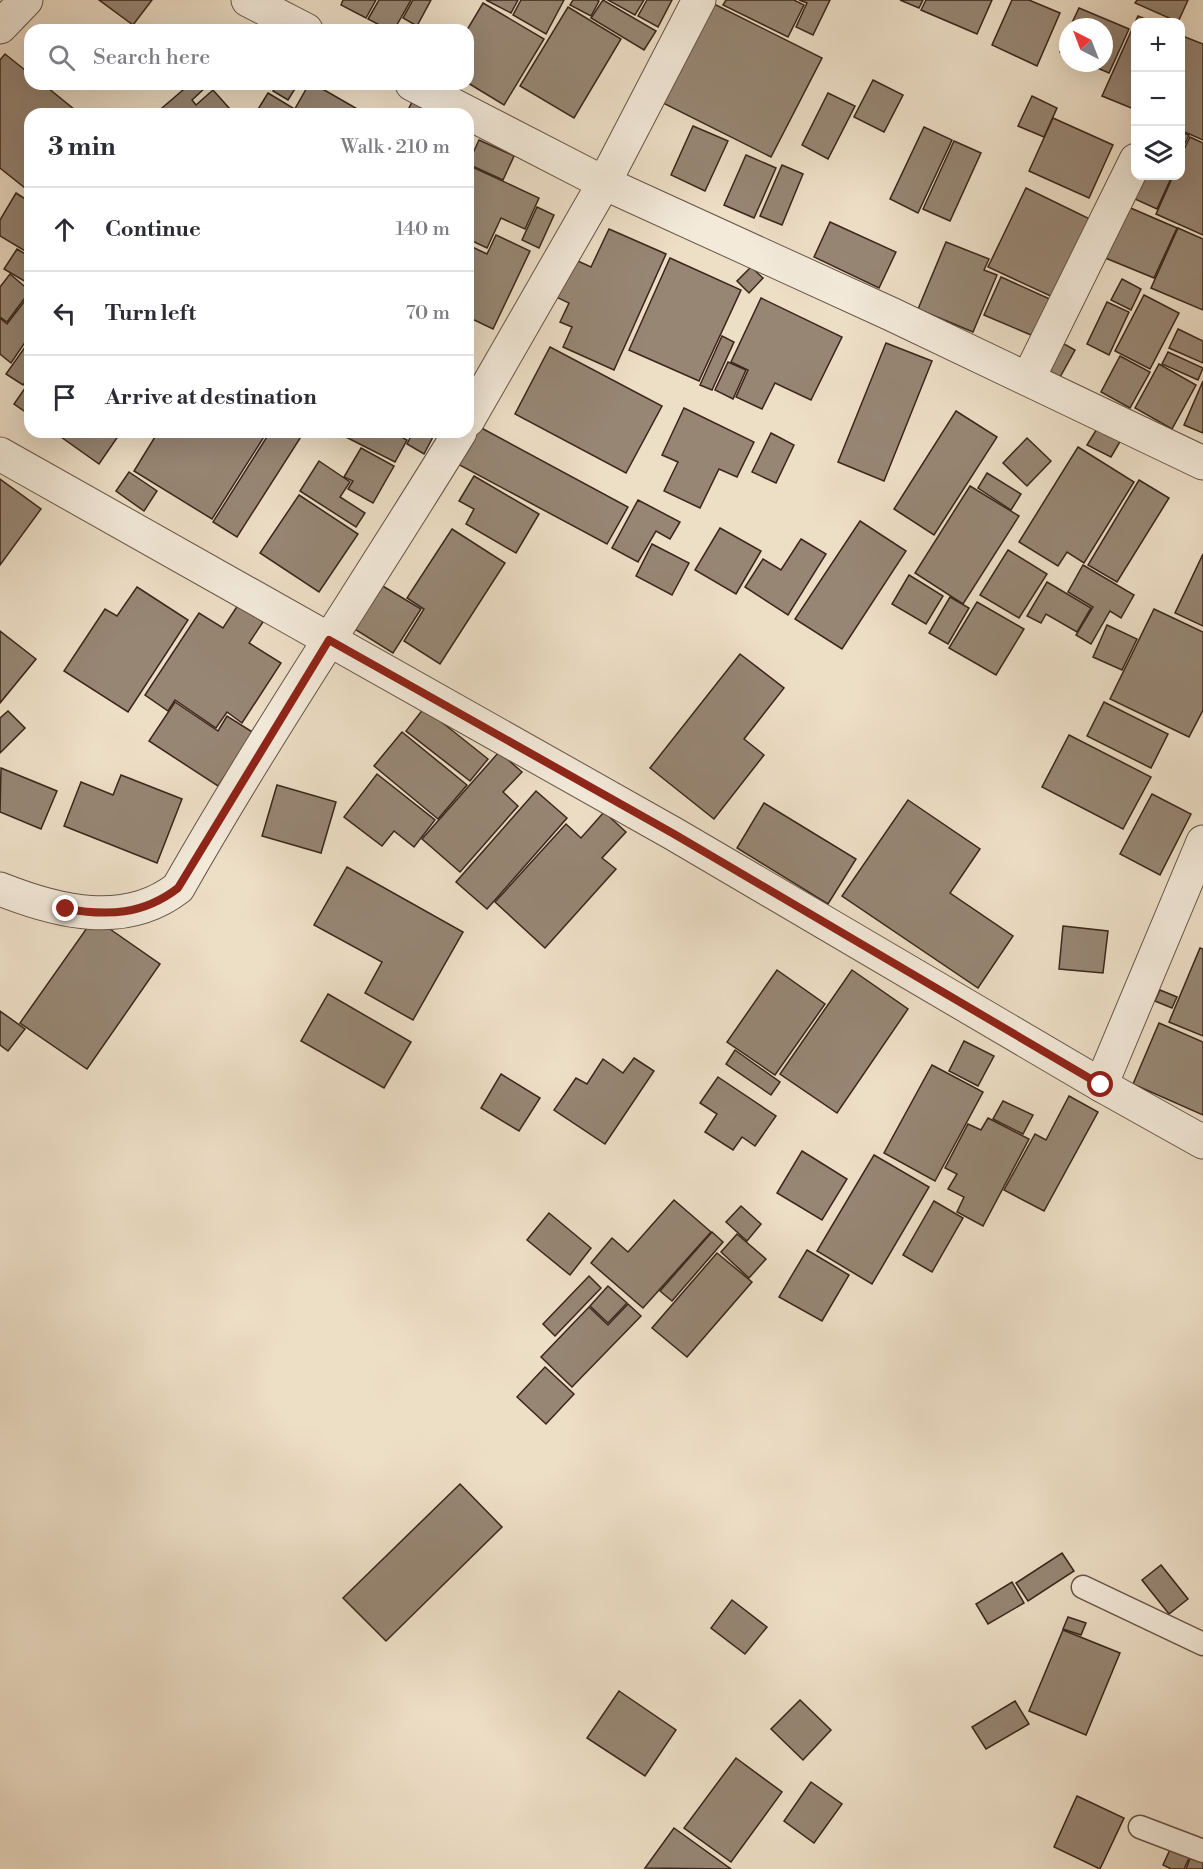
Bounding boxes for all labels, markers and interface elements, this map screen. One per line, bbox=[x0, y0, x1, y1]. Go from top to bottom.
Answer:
north arrow bbox=[1059, 18, 1113, 72]
map controls bbox=[1131, 18, 1185, 180]
button: + bbox=[1131, 18, 1185, 72]
search box bbox=[24, 24, 474, 90]
icon: search bbox=[45, 41, 78, 74]
text: Search here bbox=[93, 44, 210, 71]
button: − bbox=[1131, 72, 1185, 126]
button: layers bbox=[1131, 126, 1185, 180]
text: 3 min bbox=[48, 131, 116, 163]
text: Walk · 210 m bbox=[341, 135, 450, 160]
icon: ahead bbox=[48, 213, 81, 246]
text: Continue bbox=[105, 216, 201, 243]
text: 140 m bbox=[395, 217, 450, 242]
icon: left bbox=[48, 297, 81, 330]
text: Turn left bbox=[105, 300, 196, 327]
text: 70 m bbox=[406, 301, 450, 326]
icon: arrive bbox=[48, 381, 81, 414]
text: Arrive at destination bbox=[105, 384, 317, 411]
route end bbox=[52, 895, 78, 921]
route start bbox=[1087, 1071, 1113, 1097]

